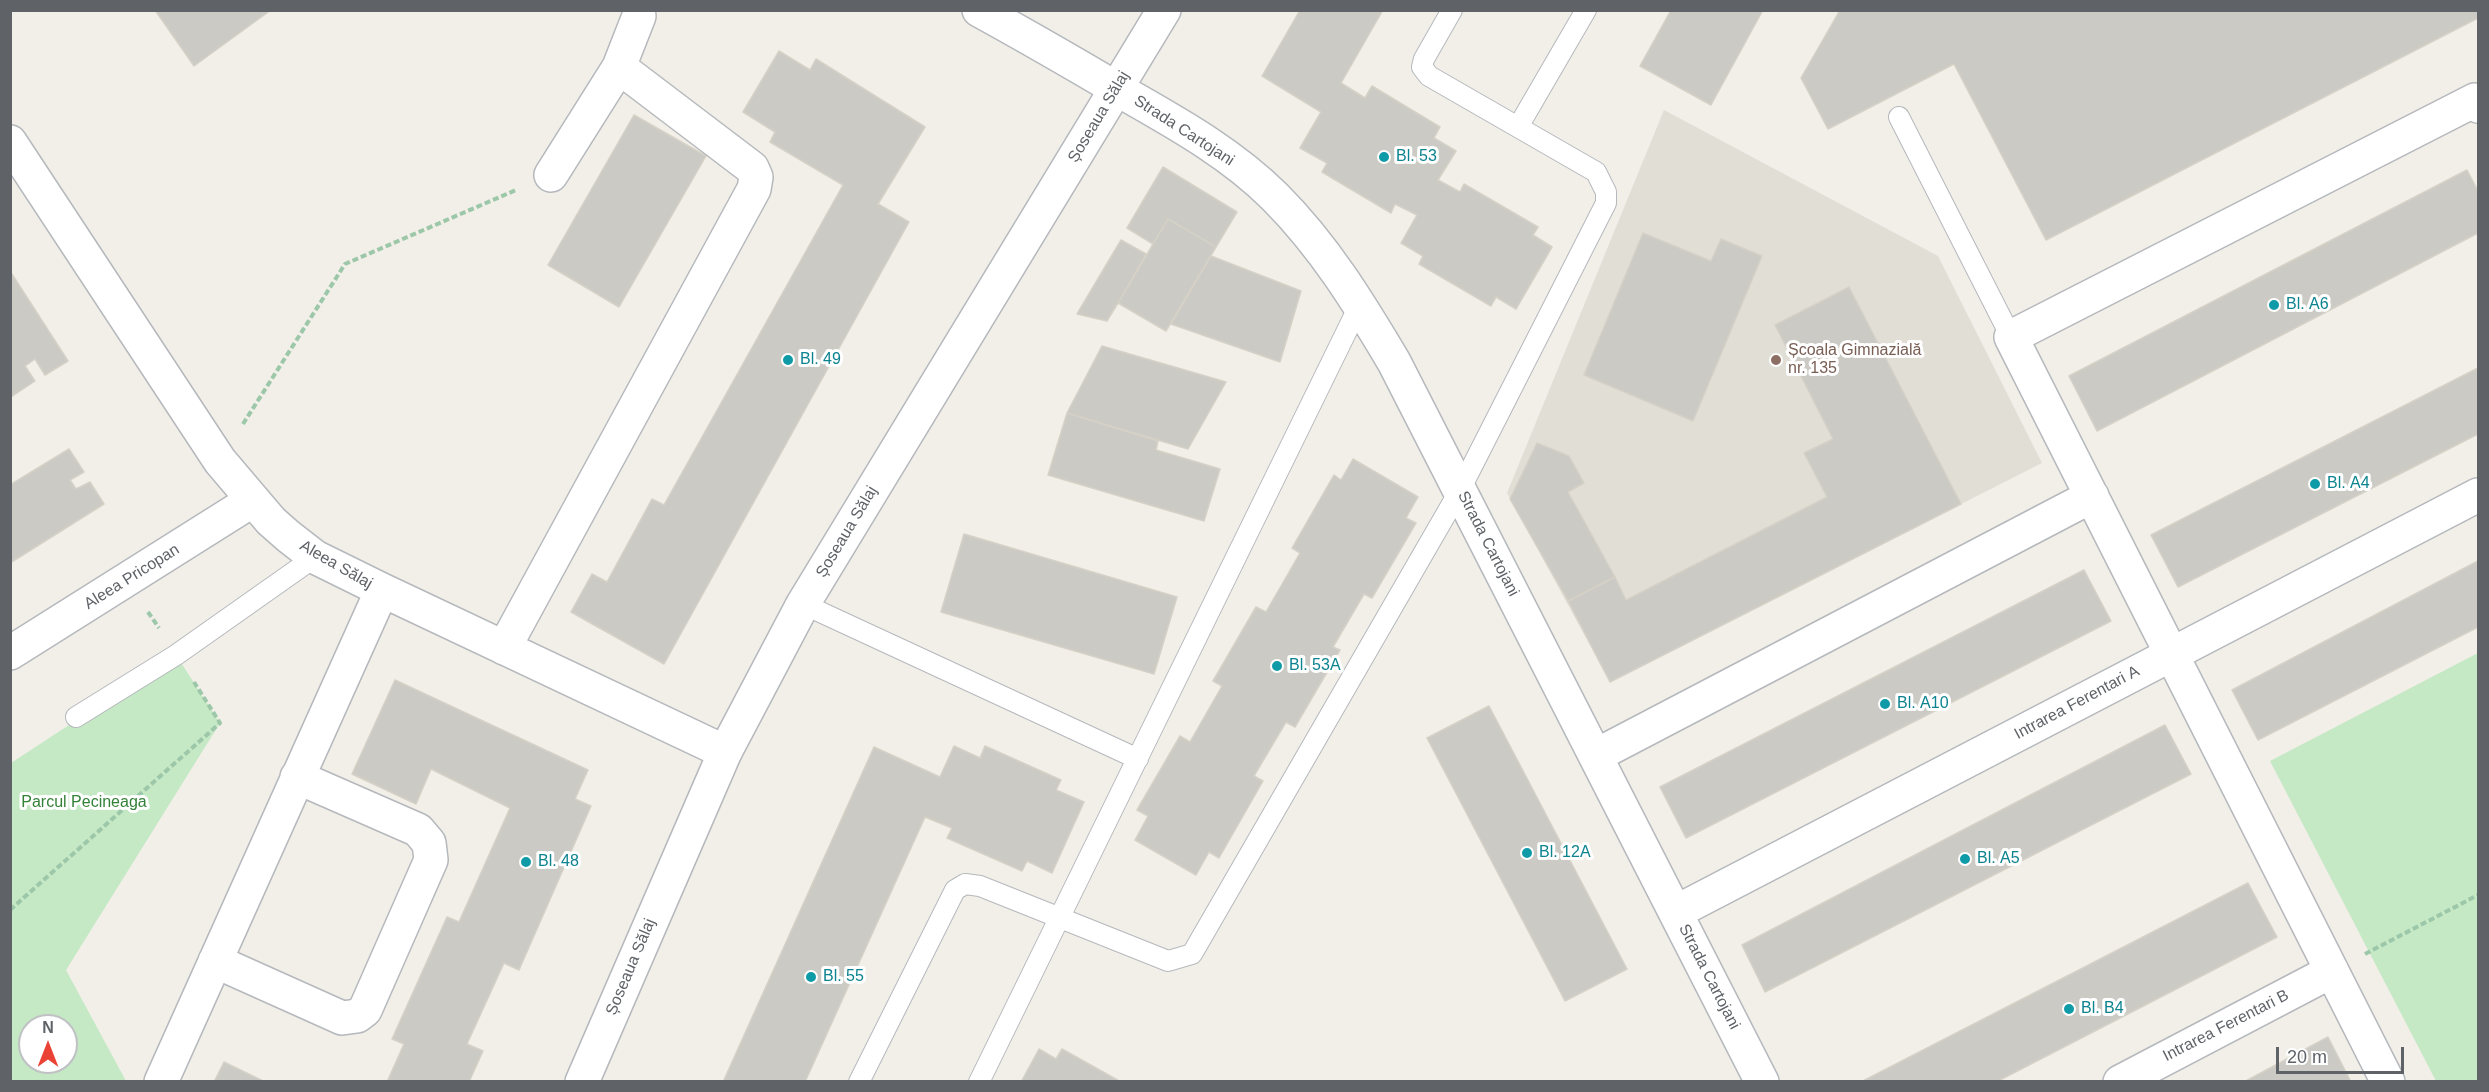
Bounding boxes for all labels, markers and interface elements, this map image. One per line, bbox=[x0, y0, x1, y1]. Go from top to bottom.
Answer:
street label: Șoseaua Sălaj bbox=[1064, 68, 1134, 166]
street label: Strada Cartojani bbox=[1130, 91, 1238, 171]
place label: Bl. 53 bbox=[1396, 147, 1437, 167]
marker: Bl. 53 bbox=[1377, 150, 1391, 164]
place label: Bl. A6 bbox=[2286, 295, 2329, 315]
marker: Bl. A6 bbox=[2267, 298, 2281, 312]
place label: Școala Gimnazială nr. 135 bbox=[1788, 341, 1921, 379]
place label: Bl. 49 bbox=[800, 350, 841, 370]
marker: Bl. 49 bbox=[781, 353, 795, 367]
marker: Școala Gimnazială nr. 135 bbox=[1769, 353, 1783, 367]
place label: Bl. A4 bbox=[2327, 474, 2370, 494]
marker: Bl. A4 bbox=[2308, 477, 2322, 491]
street label: Șoseaua Sălaj bbox=[812, 483, 882, 581]
street label: Strada Cartojani bbox=[1453, 488, 1523, 600]
street label: Aleea Sălaj bbox=[296, 536, 376, 594]
street label: Aleea Pricopan bbox=[81, 540, 183, 614]
place label: Bl. 53A bbox=[1289, 656, 1341, 676]
marker: Bl. 53A bbox=[1270, 659, 1284, 673]
street label: Intrarea Ferentari A bbox=[2011, 662, 2143, 744]
place label: Bl. A10 bbox=[1897, 694, 1949, 714]
marker: Bl. A10 bbox=[1878, 697, 1892, 711]
park label: Parcul Pecineaga bbox=[21, 793, 147, 813]
place label: Bl. 12A bbox=[1539, 843, 1591, 863]
marker: Bl. 12A bbox=[1520, 846, 1534, 860]
place label: Bl. A5 bbox=[1977, 849, 2020, 869]
place label: Bl. 48 bbox=[538, 852, 579, 872]
marker: Bl. A5 bbox=[1958, 852, 1972, 866]
marker: Bl. 48 bbox=[519, 855, 533, 869]
street label: Șoseaua Sălaj bbox=[602, 916, 660, 1018]
street label: Strada Cartojani bbox=[1674, 921, 1744, 1033]
place label: Bl. 55 bbox=[823, 967, 864, 987]
marker: Bl. 55 bbox=[804, 970, 818, 984]
street label: Intrarea Ferentari B bbox=[2160, 986, 2292, 1066]
place label: Bl. B4 bbox=[2081, 999, 2124, 1019]
marker: Bl. B4 bbox=[2062, 1002, 2076, 1016]
north arrow bbox=[18, 1014, 78, 1074]
text: N bbox=[42, 1019, 54, 1036]
scale bar bbox=[2279, 1035, 2406, 1073]
text: 20 m bbox=[2287, 1047, 2327, 1067]

